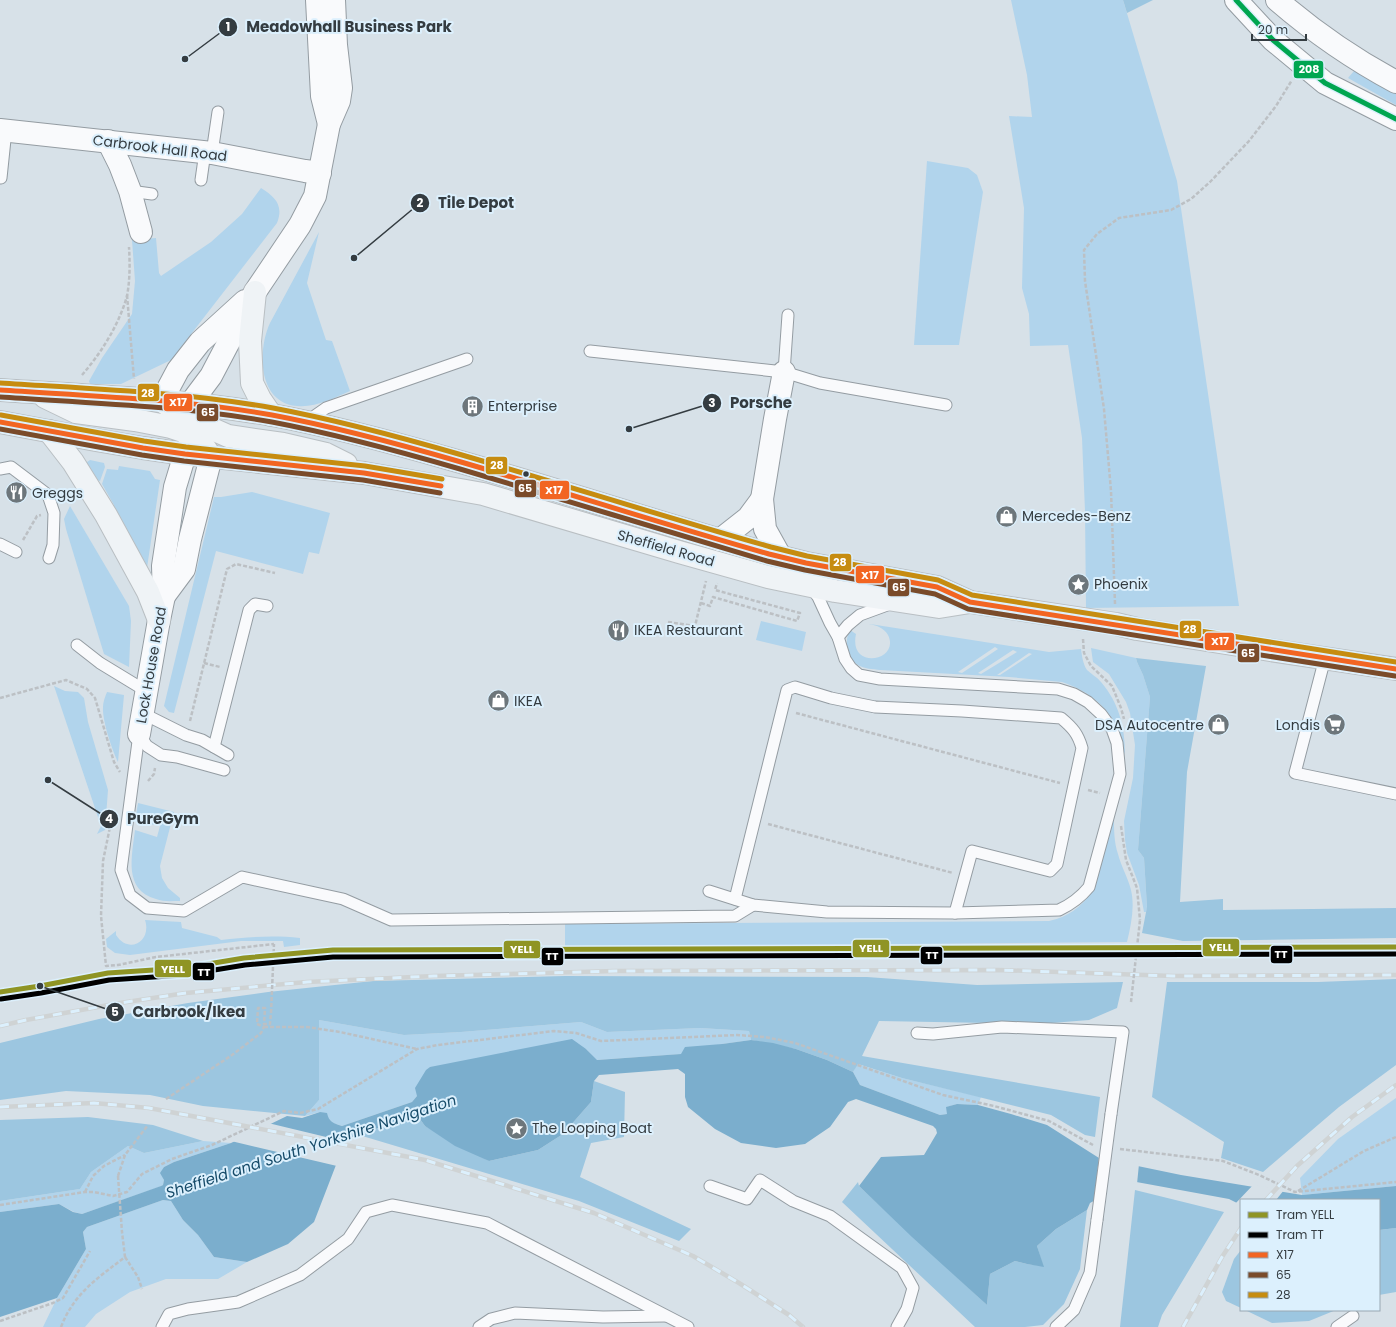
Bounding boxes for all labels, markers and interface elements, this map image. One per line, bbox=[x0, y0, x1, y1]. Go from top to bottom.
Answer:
callout: Meadowhall Business Park bbox=[218, 13, 459, 40]
text: Meadowhall Business Park bbox=[246, 16, 453, 37]
scale bar bbox=[1252, 16, 1306, 42]
text: 1 bbox=[226, 18, 230, 35]
text: 20 m bbox=[1258, 21, 1288, 38]
line badge: 208 bbox=[1293, 60, 1324, 79]
text: 208 bbox=[1299, 61, 1319, 77]
street label: Carbrook Hall Road bbox=[92, 130, 228, 166]
callout: Tile Depot bbox=[410, 189, 523, 216]
text: Tile Depot bbox=[438, 192, 514, 213]
text: 2 bbox=[417, 194, 424, 211]
line badge: 28 bbox=[137, 383, 160, 402]
text: 28 bbox=[141, 385, 155, 401]
callout: Porsche bbox=[702, 389, 800, 416]
text: Porsche bbox=[730, 392, 792, 413]
line badge: X17 bbox=[163, 393, 193, 412]
building icon: Enterprise bbox=[460, 393, 486, 419]
text: X17 bbox=[169, 394, 187, 410]
text: 3 bbox=[708, 394, 716, 411]
place label: Enterprise bbox=[488, 396, 558, 416]
line badge: 65 bbox=[196, 403, 219, 422]
text: 65 bbox=[201, 404, 215, 420]
line badge: 28 bbox=[485, 456, 508, 475]
text: 28 bbox=[490, 457, 504, 473]
unlabelled marker bbox=[521, 469, 531, 479]
line badge: 65 bbox=[514, 479, 537, 498]
restaurant icon: Greggs bbox=[4, 480, 30, 506]
text: 65 bbox=[518, 480, 532, 496]
line badge: X17 bbox=[539, 480, 570, 500]
text: X17 bbox=[545, 482, 563, 498]
place label: Greggs bbox=[32, 483, 83, 503]
shop icon: Mercedes-Benz bbox=[993, 503, 1019, 529]
place label: Mercedes-Benz bbox=[1022, 506, 1131, 526]
street label: Sheffield Road bbox=[615, 525, 717, 571]
line badge: 28 bbox=[829, 553, 852, 572]
text: 28 bbox=[833, 554, 847, 570]
line badge: X17 bbox=[855, 565, 885, 584]
text: X17 bbox=[861, 567, 879, 583]
place icon: Phoenix bbox=[1066, 571, 1092, 597]
place label: Phoenix bbox=[1094, 574, 1148, 594]
line badge: 65 bbox=[887, 578, 910, 597]
text: 65 bbox=[892, 579, 906, 595]
street label: Lock House Road bbox=[131, 605, 171, 725]
restaurant icon: IKEA Restaurant bbox=[606, 617, 632, 643]
place label: IKEA Restaurant bbox=[634, 620, 743, 640]
line badge: 28 bbox=[1179, 620, 1202, 639]
text: 28 bbox=[1183, 621, 1197, 637]
line badge: X17 bbox=[1204, 632, 1235, 651]
text: X17 bbox=[1211, 633, 1229, 649]
line badge: 65 bbox=[1237, 643, 1260, 663]
text: 65 bbox=[1241, 645, 1255, 661]
shop icon: IKEA bbox=[486, 688, 512, 714]
place label: IKEA bbox=[514, 691, 542, 711]
shop icon: DSA Autocentre bbox=[1206, 712, 1232, 738]
supermarket icon: Londis bbox=[1322, 712, 1348, 738]
place label: DSA Autocentre bbox=[1095, 715, 1204, 735]
place label: Londis bbox=[1276, 715, 1320, 735]
callout: PureGym bbox=[99, 806, 207, 833]
text: PureGym bbox=[127, 808, 199, 829]
text: 4 bbox=[105, 810, 113, 827]
line badge: YELL bbox=[1202, 938, 1240, 957]
line badge: YELL bbox=[852, 939, 890, 958]
text: YELL bbox=[1209, 939, 1234, 955]
line badge: YELL bbox=[503, 940, 541, 959]
text: YELL bbox=[859, 940, 884, 956]
text: YELL bbox=[510, 941, 535, 957]
line badge: TT bbox=[1270, 945, 1293, 964]
line badge: TT bbox=[920, 946, 943, 965]
text: TT bbox=[1274, 946, 1288, 962]
line badge: TT bbox=[541, 947, 564, 966]
text: TT bbox=[925, 947, 939, 963]
text: TT bbox=[545, 948, 559, 964]
line badge: YELL bbox=[154, 959, 192, 978]
text: YELL bbox=[161, 961, 186, 977]
line badge: TT bbox=[192, 962, 215, 981]
text: TT bbox=[197, 964, 211, 980]
callout: Carbrook/Ikea bbox=[105, 998, 254, 1025]
text: Carbrook/Ikea bbox=[133, 1001, 245, 1022]
text: 5 bbox=[111, 1003, 119, 1020]
water label: Sheffield and South Yorkshire Navigation bbox=[163, 1089, 459, 1203]
place icon: The Looping Boat bbox=[504, 1115, 530, 1141]
place label: The Looping Boat bbox=[532, 1118, 652, 1138]
legend bbox=[1240, 1199, 1380, 1311]
text: Tram YELL bbox=[1276, 1206, 1334, 1223]
text: Tram TT bbox=[1276, 1226, 1324, 1243]
text: X17 bbox=[1276, 1246, 1294, 1263]
text: 65 bbox=[1276, 1266, 1291, 1283]
text: 28 bbox=[1276, 1286, 1290, 1303]

